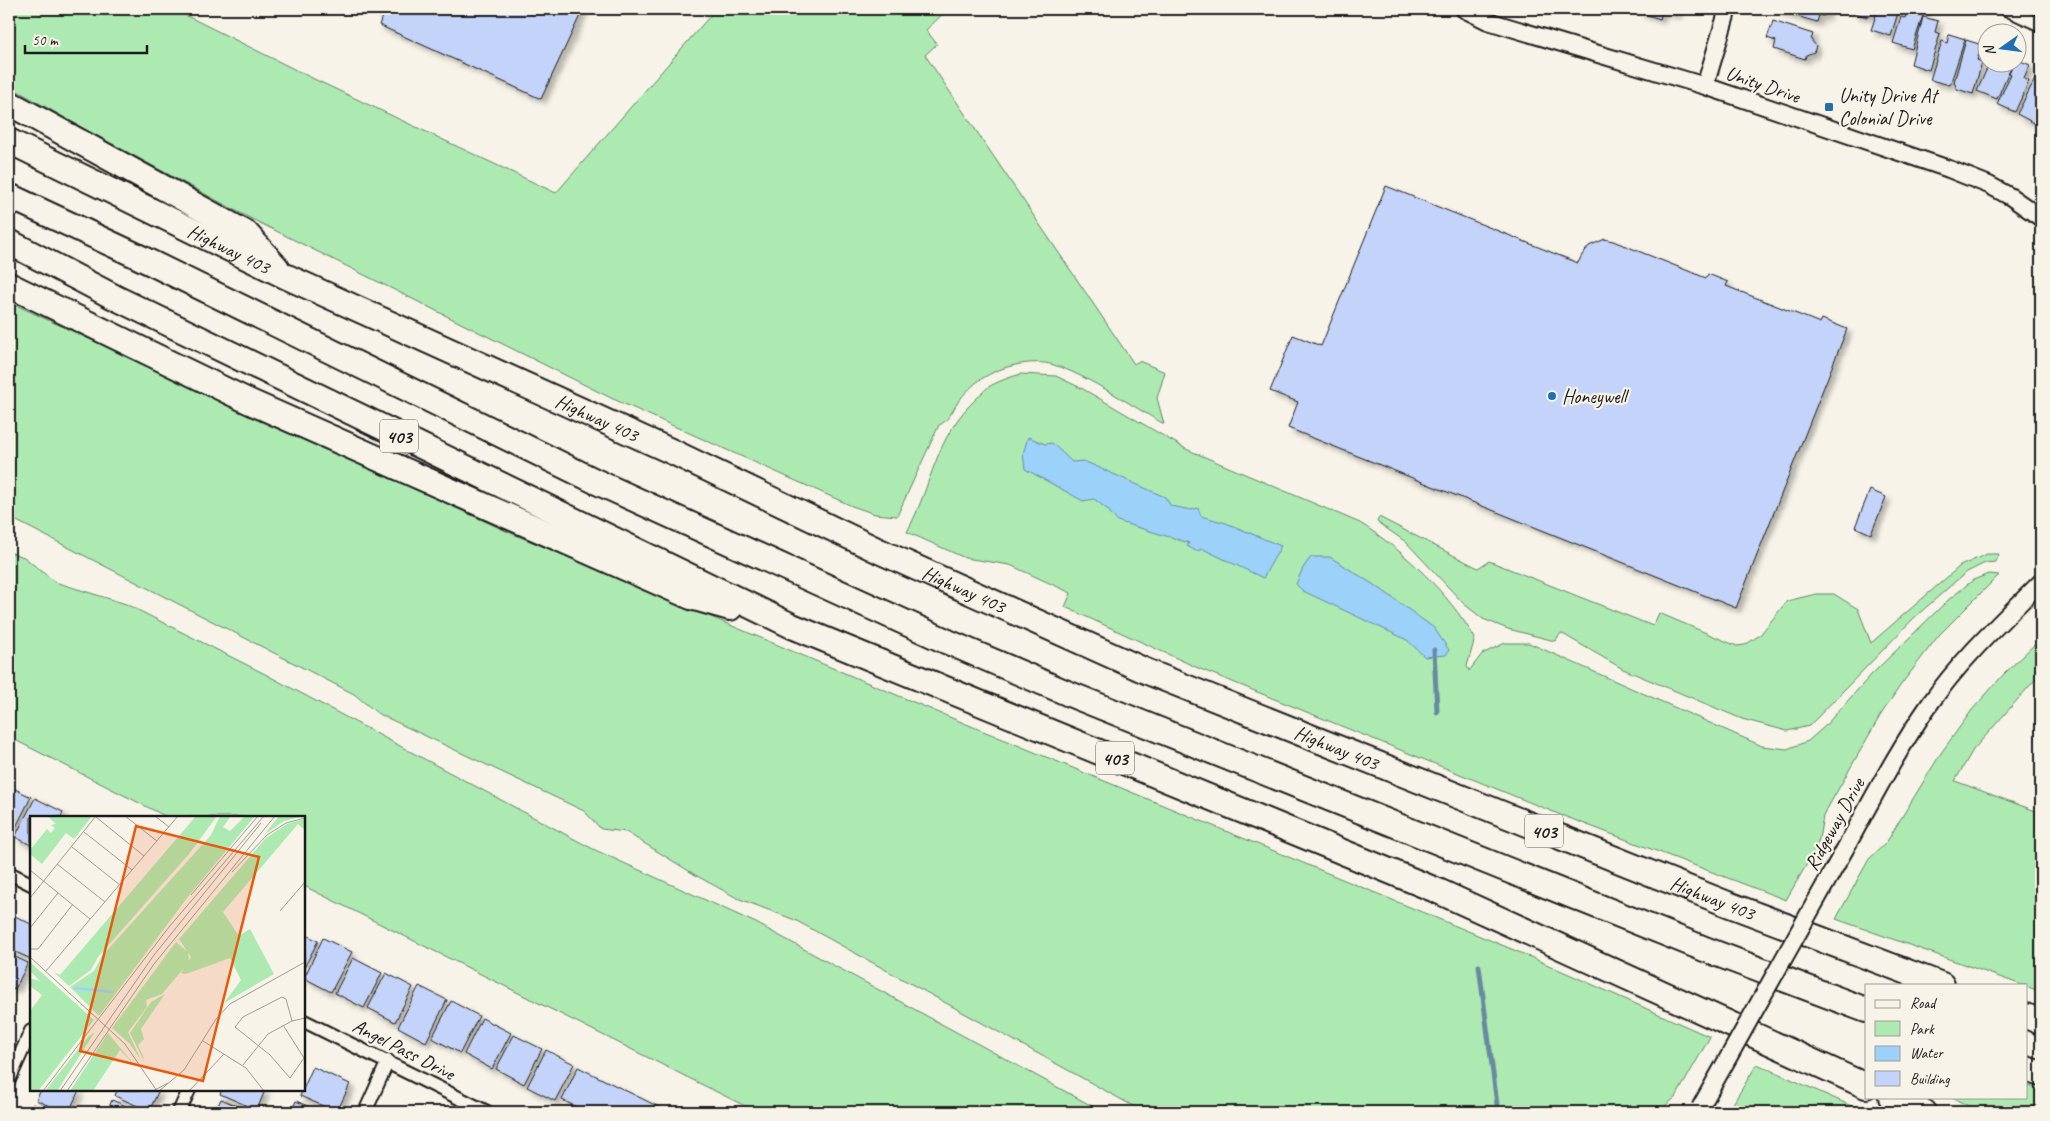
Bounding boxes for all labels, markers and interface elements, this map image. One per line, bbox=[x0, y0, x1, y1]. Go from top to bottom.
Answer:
scale bar bbox=[25, 22, 148, 54]
north arrow bbox=[1978, 22, 2028, 72]
text: 50 m bbox=[32, 31, 59, 50]
text: N bbox=[1980, 43, 1999, 57]
street label: Unity Drive bbox=[1723, 60, 1804, 109]
place label: Unity Drive At Colonial Drive bbox=[1839, 83, 1940, 131]
marker: Unity Drive At Colonial Drive bbox=[1823, 101, 1835, 113]
street label: Highway 403 bbox=[184, 218, 276, 281]
place label: Honeywell bbox=[1562, 384, 1630, 409]
street label: Highway 403 bbox=[551, 388, 644, 449]
marker: Honeywell bbox=[1546, 390, 1558, 402]
road number: 403 bbox=[380, 420, 418, 452]
street label: Highway 403 bbox=[918, 560, 1011, 620]
street label: Highway 403 bbox=[1291, 720, 1384, 777]
road number: 403 bbox=[1096, 741, 1134, 774]
street label: Ridgeway Drive bbox=[1799, 772, 1871, 875]
road number: 403 bbox=[1525, 814, 1563, 848]
inset map bbox=[30, 816, 305, 1091]
street label: Highway 403 bbox=[1667, 870, 1760, 927]
legend bbox=[1865, 984, 2028, 1098]
text: Road bbox=[1910, 994, 1937, 1013]
street label: Angel Pass Drive bbox=[349, 1013, 460, 1086]
text: Park bbox=[1910, 1020, 1935, 1039]
text: Water bbox=[1910, 1044, 1944, 1063]
text: Building bbox=[1910, 1070, 1950, 1089]

